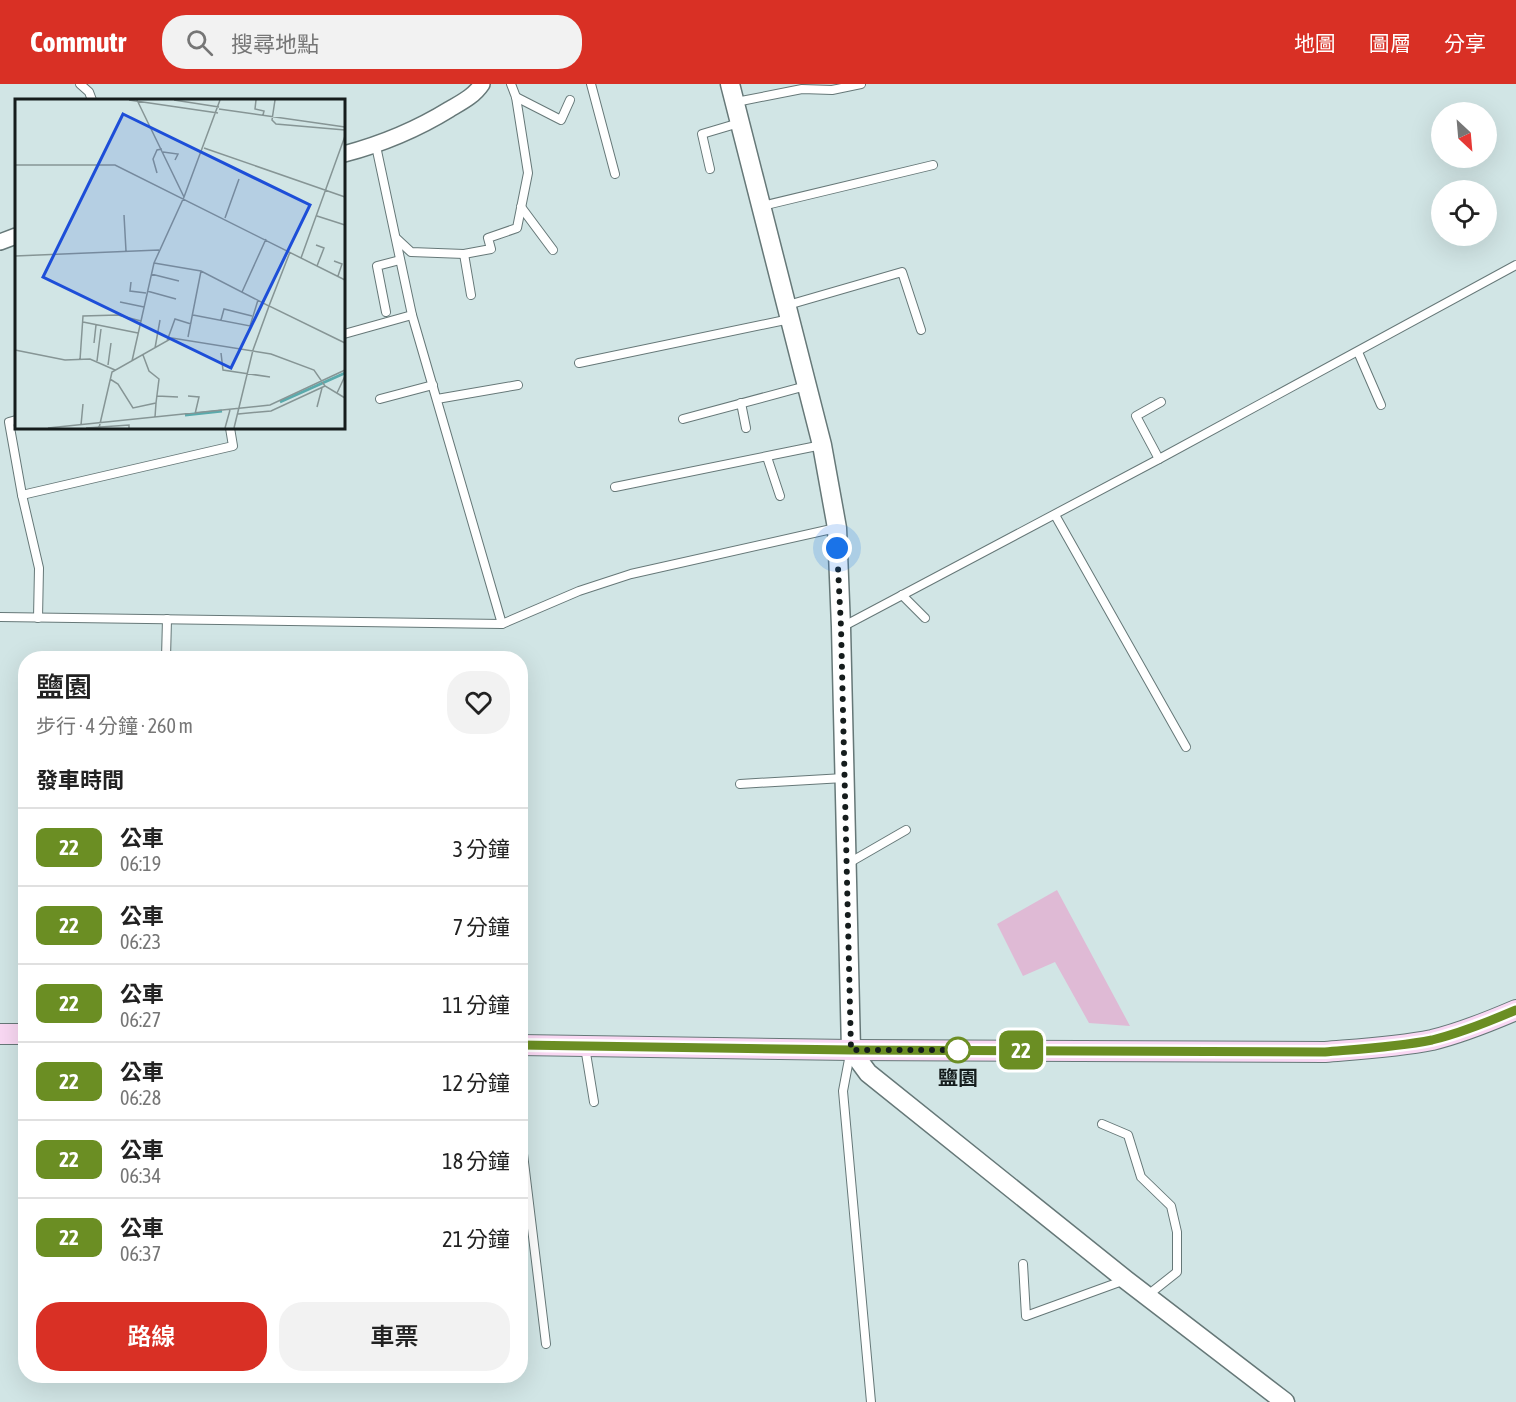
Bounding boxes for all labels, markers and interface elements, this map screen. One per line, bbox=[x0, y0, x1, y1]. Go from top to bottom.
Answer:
search box bbox=[162, 15, 582, 69]
text: Commutr bbox=[30, 26, 126, 58]
icon: search bbox=[183, 26, 216, 59]
text: 搜尋地點 bbox=[231, 31, 319, 57]
text: 地圖 bbox=[1294, 31, 1336, 55]
text: 圖層 bbox=[1369, 31, 1411, 55]
text: 分享 bbox=[1444, 31, 1486, 55]
inset map bbox=[15, 99, 345, 429]
north arrow bbox=[1431, 102, 1497, 168]
map controls bbox=[1431, 102, 1497, 246]
button: locate bbox=[1431, 180, 1497, 246]
your location bbox=[822, 533, 852, 563]
text: 鹽園 bbox=[36, 671, 92, 703]
button: heart bbox=[447, 671, 510, 734]
text: 步行 · 4 分鐘 · 260 m bbox=[36, 714, 193, 737]
text: 發車時間 bbox=[36, 767, 124, 793]
text: 公車 bbox=[120, 825, 164, 851]
text: 22 bbox=[59, 835, 79, 859]
text: 3 分鐘 bbox=[453, 836, 510, 862]
text: 06:19 bbox=[120, 852, 161, 875]
text: 公車 bbox=[120, 903, 164, 929]
text: 22 bbox=[59, 913, 79, 937]
text: 7 分鐘 bbox=[453, 914, 510, 940]
text: 06:23 bbox=[120, 930, 161, 953]
text: 公車 bbox=[120, 981, 164, 1007]
text: 22 bbox=[59, 991, 79, 1015]
text: 11 分鐘 bbox=[442, 992, 510, 1018]
text: 06:27 bbox=[120, 1008, 161, 1031]
line badge: 22 bbox=[994, 1030, 1048, 1070]
marker: 鹽園 bbox=[945, 1037, 971, 1063]
text: 22 bbox=[1011, 1038, 1031, 1062]
text: 公車 bbox=[120, 1059, 164, 1085]
place label: 鹽園 bbox=[938, 1066, 978, 1089]
text: 22 bbox=[59, 1069, 79, 1093]
text: 12 分鐘 bbox=[442, 1070, 510, 1096]
text: 06:28 bbox=[120, 1086, 161, 1109]
text: 公車 bbox=[120, 1137, 164, 1163]
text: 22 bbox=[59, 1147, 79, 1171]
text: 18 分鐘 bbox=[442, 1148, 510, 1174]
text: 06:34 bbox=[120, 1164, 161, 1187]
text: 公車 bbox=[120, 1215, 164, 1241]
text: 22 bbox=[59, 1225, 79, 1249]
text: 21 分鐘 bbox=[442, 1226, 510, 1252]
text: 06:37 bbox=[120, 1242, 161, 1265]
button: 路線 bbox=[36, 1302, 267, 1371]
button: 車票 bbox=[279, 1302, 510, 1371]

